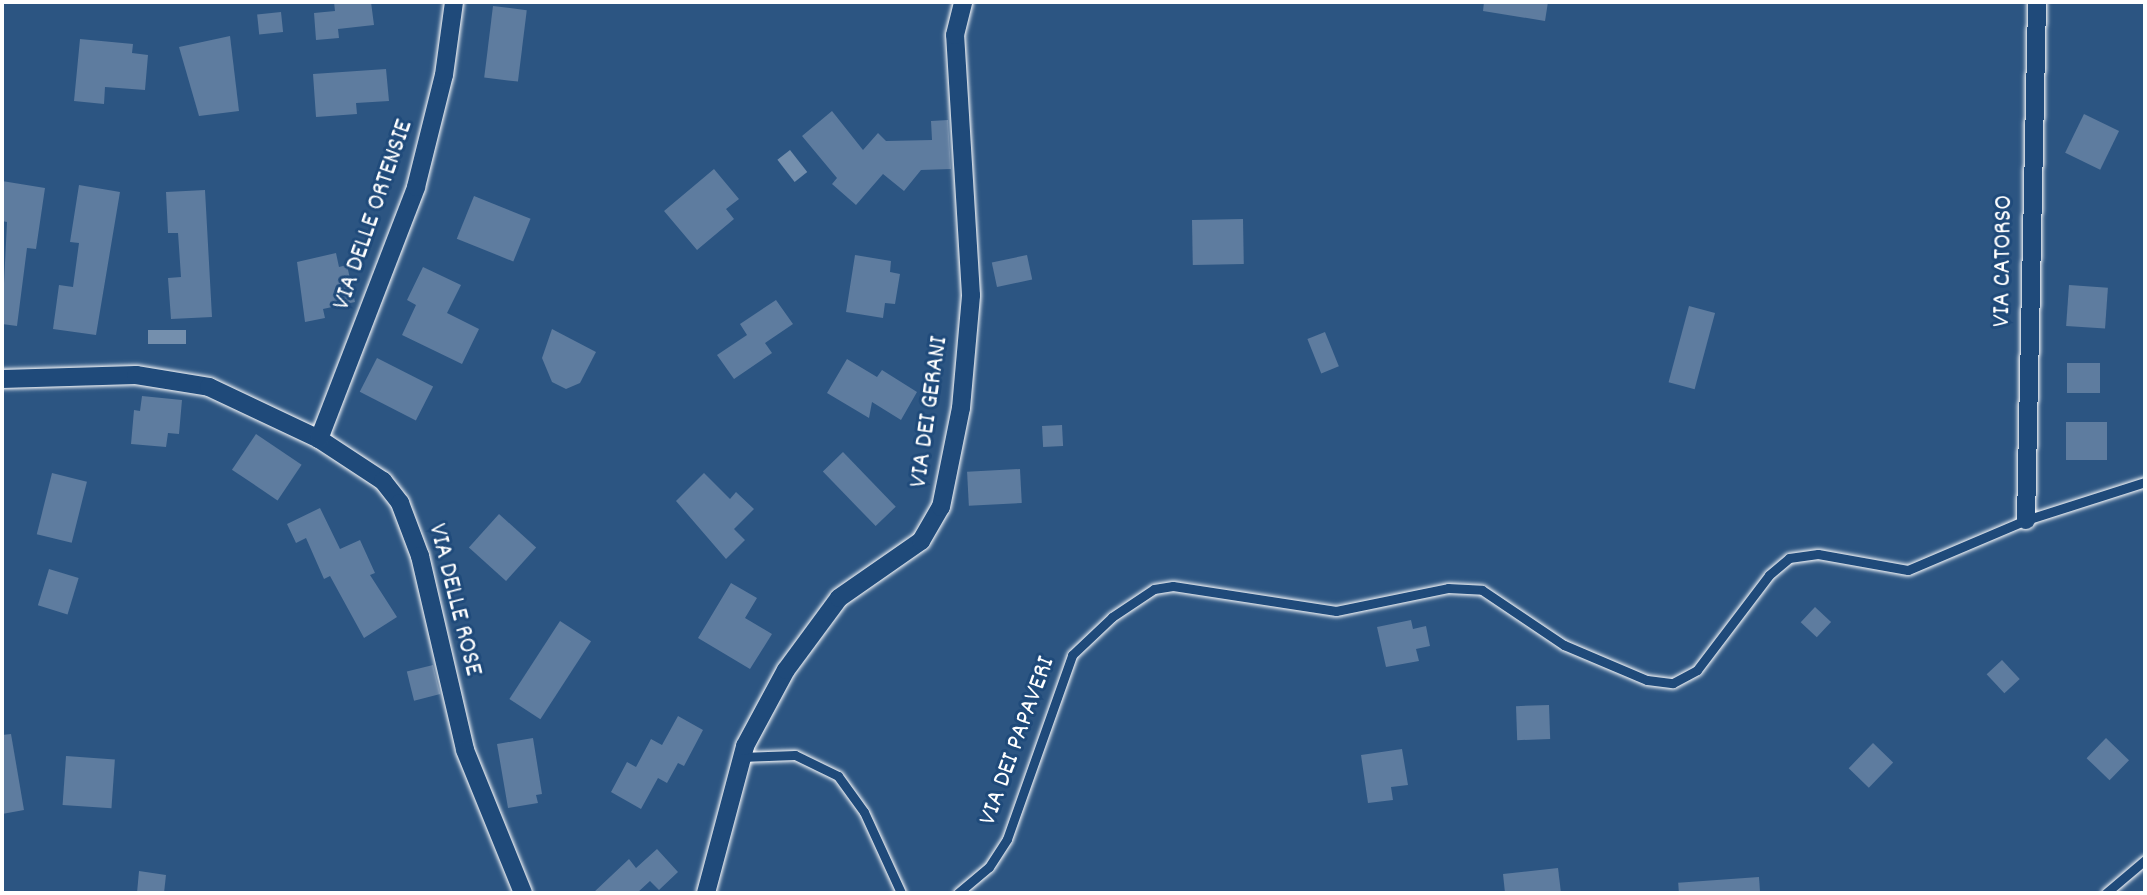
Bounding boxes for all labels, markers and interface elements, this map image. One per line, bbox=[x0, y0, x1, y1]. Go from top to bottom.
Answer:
street label: VIA DELLE ORTENSIE bbox=[327, 116, 421, 314]
street label: VIA CATORSO bbox=[1987, 195, 2021, 327]
street label: VIA DEI GERANI bbox=[904, 334, 956, 490]
street label: VIA DELLE ROSE bbox=[420, 521, 488, 679]
street label: VIA DEI PAPAVERI bbox=[973, 653, 1063, 829]

